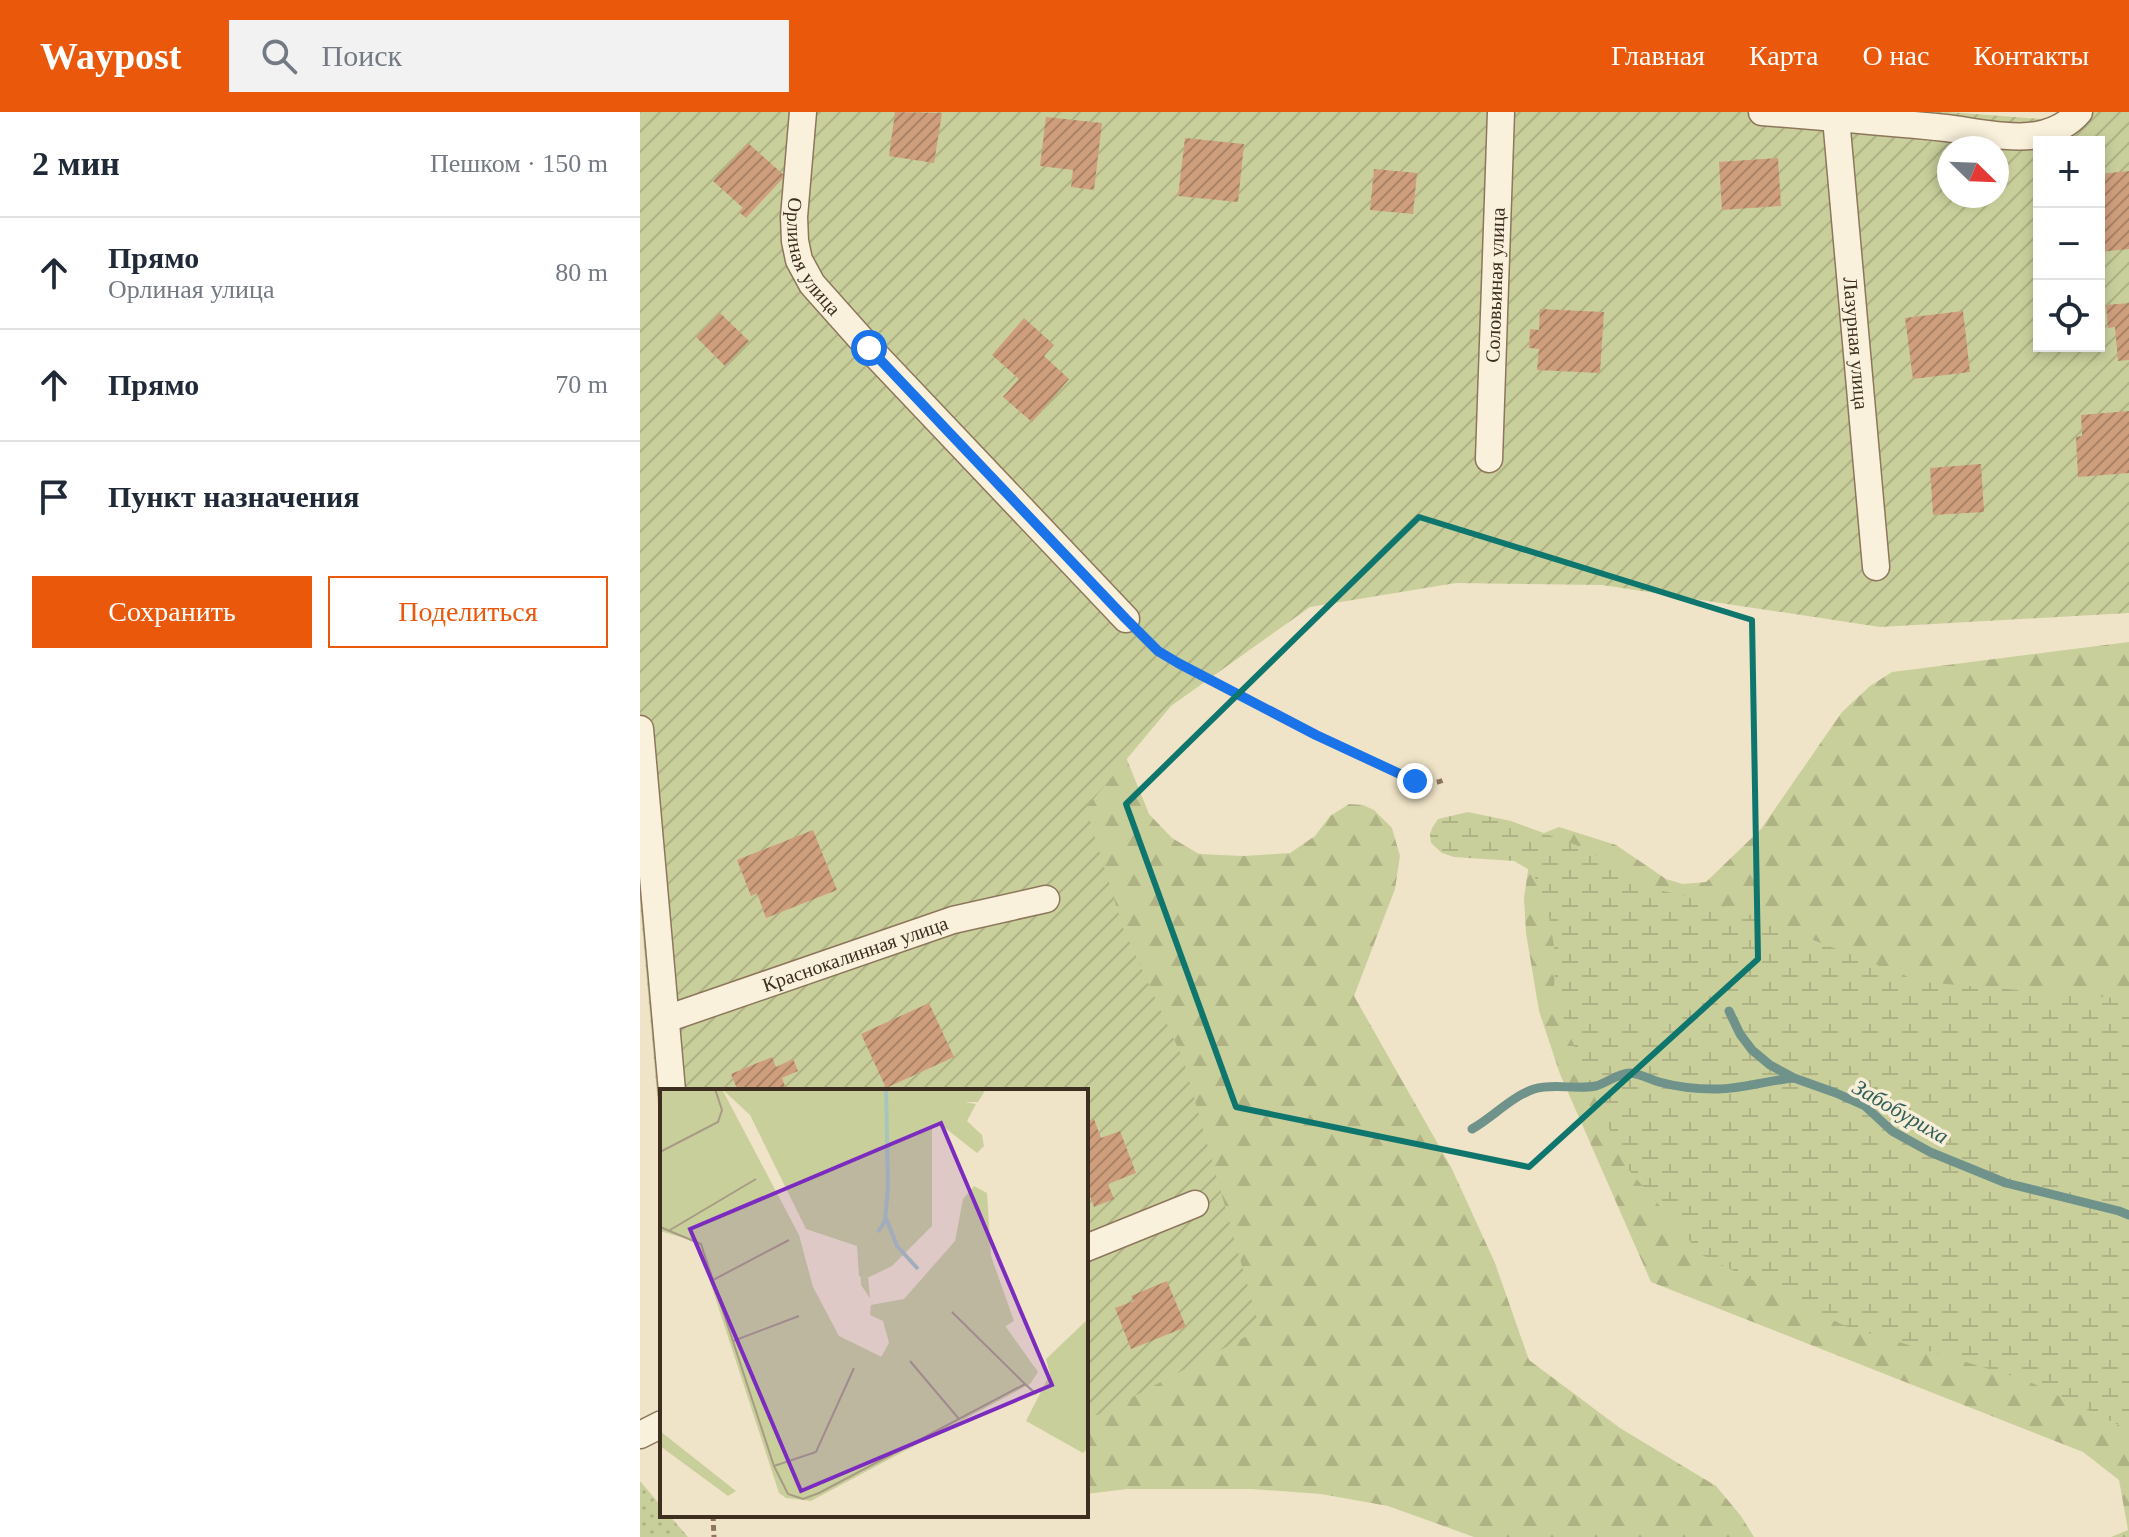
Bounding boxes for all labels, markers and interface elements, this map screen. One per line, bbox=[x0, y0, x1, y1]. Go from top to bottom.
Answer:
search box bbox=[229, 20, 789, 92]
icon: search bbox=[257, 34, 301, 78]
text: Waypost bbox=[40, 35, 181, 77]
text: Поиск bbox=[321, 39, 402, 72]
text: Главная bbox=[1611, 40, 1705, 71]
text: Карта bbox=[1749, 40, 1818, 71]
text: О нас bbox=[1862, 40, 1929, 71]
text: Контакты bbox=[1973, 40, 2089, 71]
north arrow bbox=[1937, 136, 2009, 208]
map controls bbox=[2033, 136, 2105, 352]
button: + bbox=[2033, 136, 2105, 208]
text: 2 мин bbox=[32, 145, 120, 182]
text: Пешком · 150 m bbox=[430, 149, 608, 178]
street label: Орлиная улица bbox=[782, 197, 846, 320]
street label: Соловьиная улица bbox=[1481, 207, 1509, 363]
button: − bbox=[2033, 208, 2105, 280]
text: Прямо bbox=[108, 241, 199, 274]
icon: ahead bbox=[32, 251, 76, 295]
text: 80 m bbox=[555, 258, 608, 287]
text: Орлиная улица bbox=[108, 275, 274, 304]
street label: Лазурная улица bbox=[1839, 276, 1873, 411]
button: locate bbox=[2033, 280, 2105, 352]
route start bbox=[851, 330, 887, 366]
icon: ahead bbox=[32, 363, 76, 407]
text: Прямо bbox=[108, 368, 199, 401]
text: 70 m bbox=[555, 370, 608, 399]
icon: arrive bbox=[32, 475, 76, 519]
text: Пункт назначения bbox=[108, 480, 360, 513]
button: Сохранить bbox=[32, 576, 312, 648]
button: Поделиться bbox=[328, 576, 608, 648]
route end bbox=[1397, 763, 1433, 799]
street label: Краснокалинная улица bbox=[759, 912, 951, 996]
water label: Забобуриха bbox=[1849, 1074, 1953, 1149]
inset map bbox=[660, 1089, 1088, 1517]

